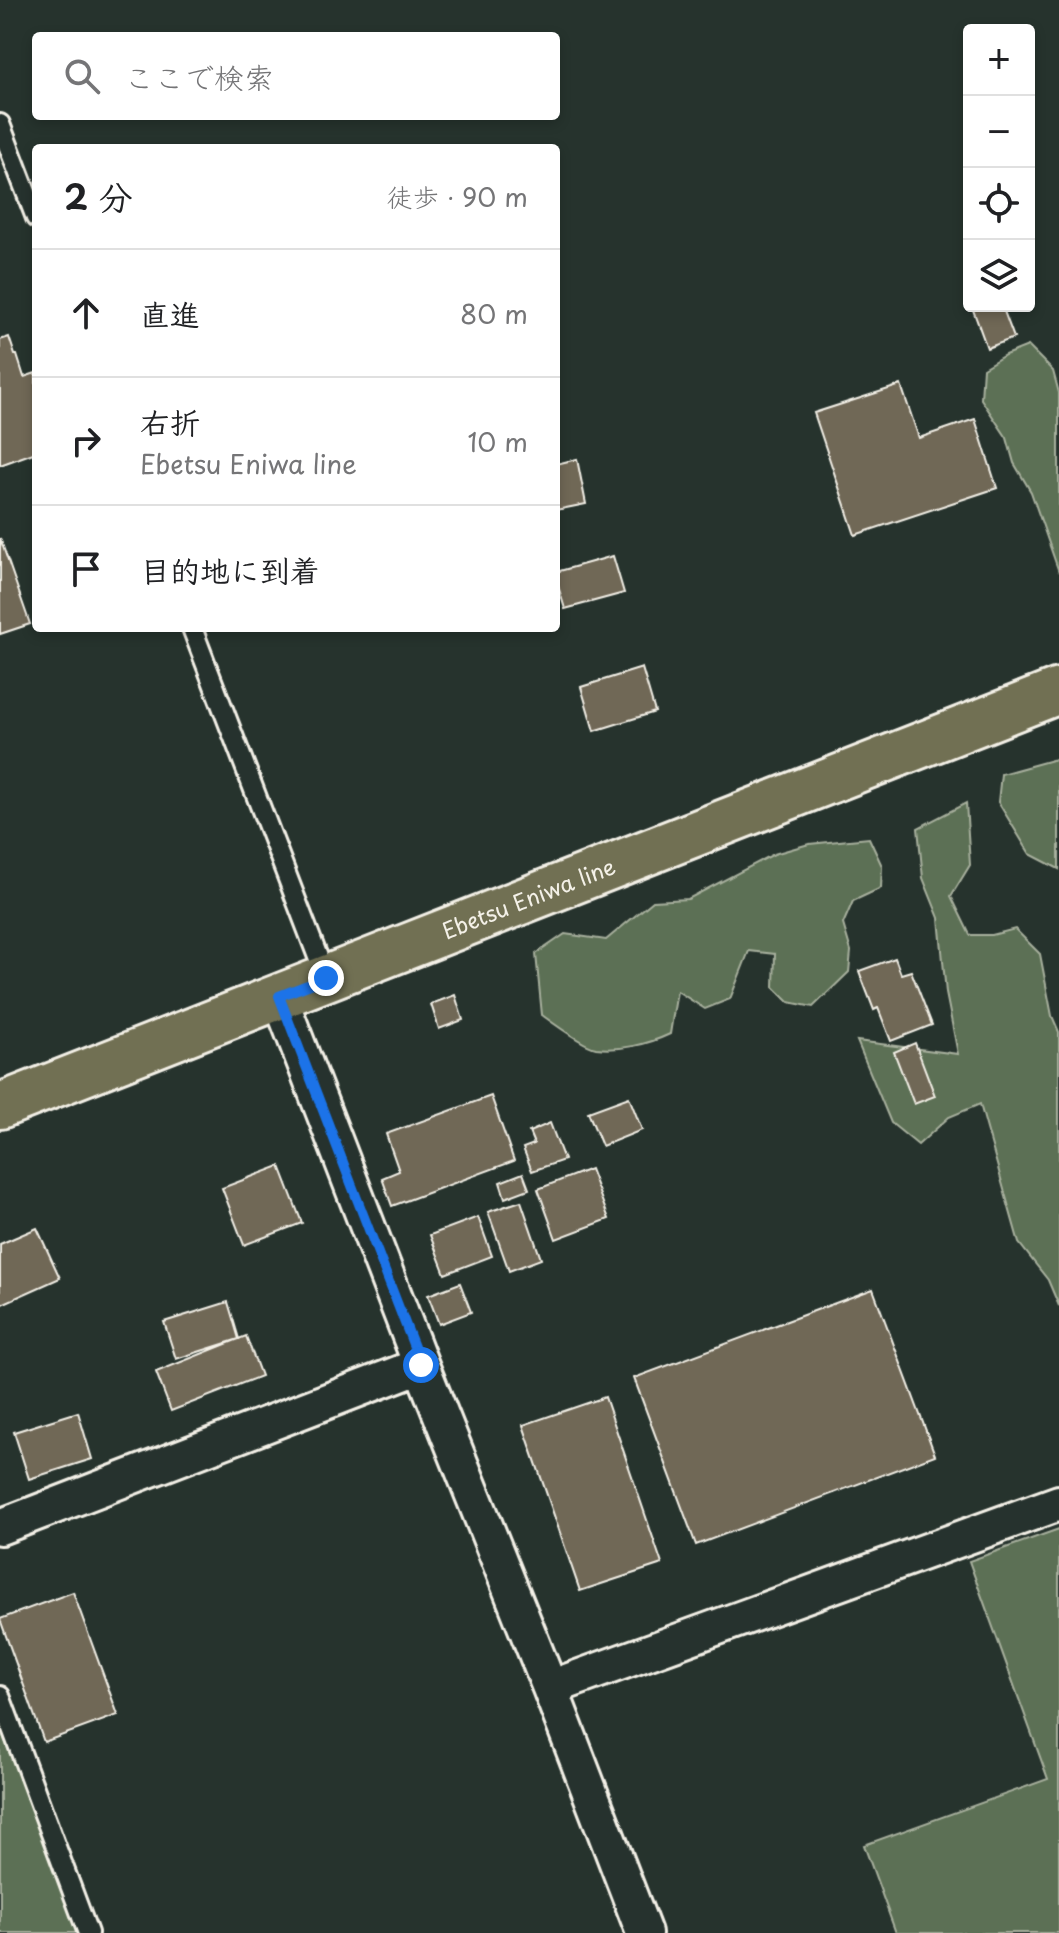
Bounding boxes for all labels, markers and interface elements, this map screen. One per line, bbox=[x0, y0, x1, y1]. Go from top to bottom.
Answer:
map controls bbox=[963, 24, 1035, 312]
button: + bbox=[963, 24, 1035, 96]
search box bbox=[32, 32, 560, 120]
icon: search bbox=[60, 54, 104, 98]
text: ここで検索 bbox=[124, 54, 274, 99]
button: − bbox=[963, 96, 1035, 168]
button: locate bbox=[963, 168, 1035, 240]
text: 2 分 bbox=[64, 170, 133, 222]
text: 徒歩 · 90 m bbox=[387, 177, 528, 216]
button: layers bbox=[963, 240, 1035, 312]
icon: ahead bbox=[64, 291, 108, 335]
text: 直進 bbox=[140, 291, 200, 336]
text: 80 m bbox=[460, 294, 528, 333]
text: 右折 bbox=[140, 399, 200, 444]
icon: right bbox=[64, 419, 108, 463]
text: 10 m bbox=[467, 422, 528, 461]
text: Ebetsu Eniwa line bbox=[140, 444, 357, 483]
icon: arrive bbox=[64, 547, 108, 591]
text: 目的地に到着 bbox=[140, 547, 320, 592]
street label: Ebetsu Eniwa line bbox=[437, 849, 620, 946]
route end bbox=[308, 960, 344, 996]
route start bbox=[403, 1347, 439, 1383]

